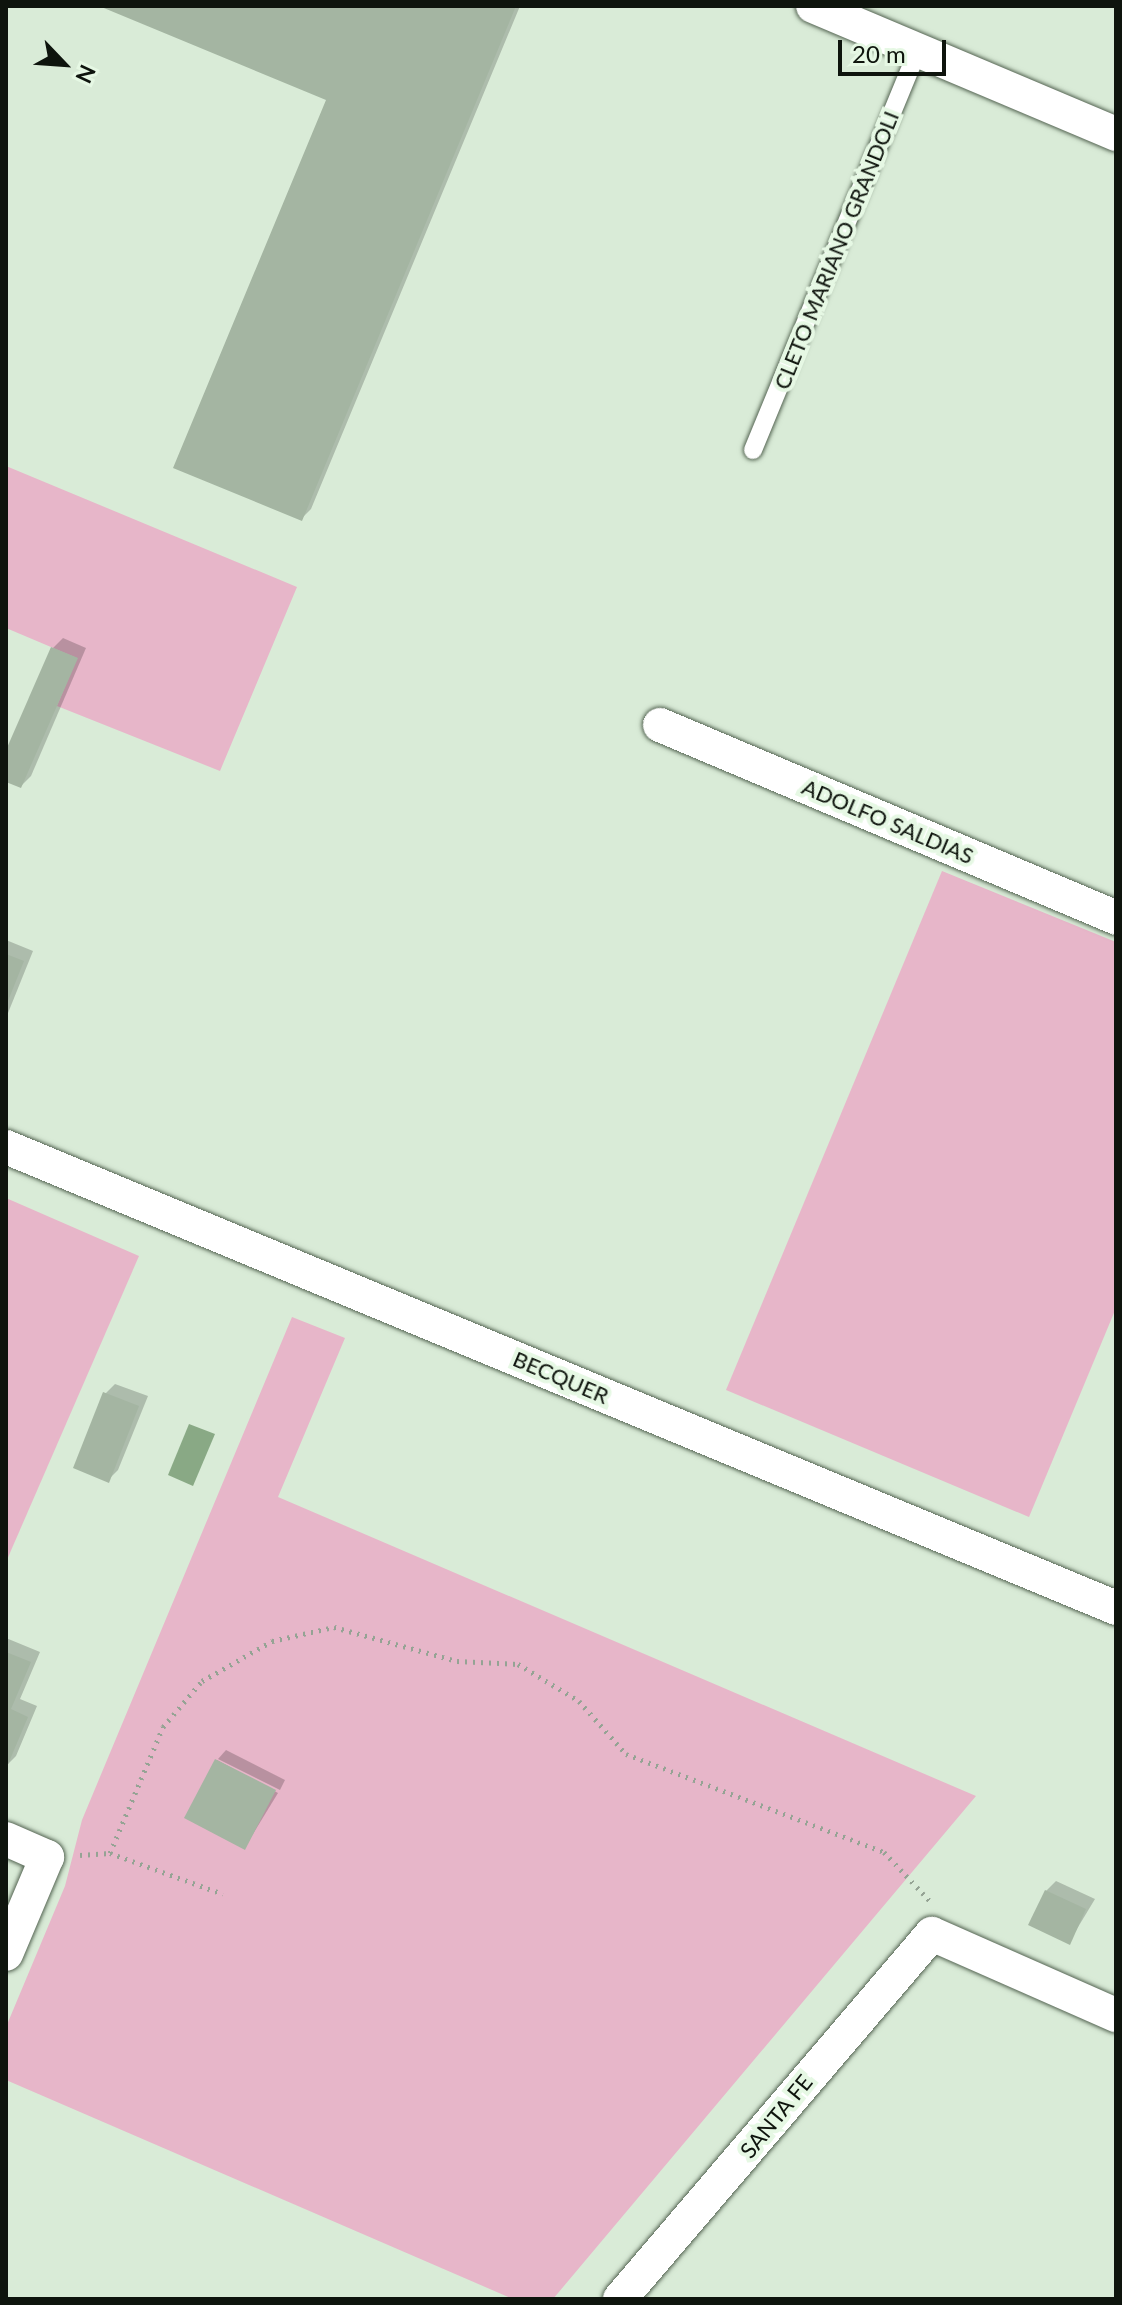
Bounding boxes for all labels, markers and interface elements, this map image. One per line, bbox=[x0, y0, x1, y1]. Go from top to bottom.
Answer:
north arrow bbox=[24, 24, 104, 104]
scale bar bbox=[842, 24, 950, 74]
text: 20 m bbox=[852, 39, 906, 68]
text: N bbox=[70, 61, 102, 88]
street label: CLETO MARIANO GRANDOLI bbox=[768, 107, 904, 393]
street label: ADOLFO SALDIAS bbox=[798, 773, 978, 869]
street label: BECQUER bbox=[509, 1345, 613, 1409]
street label: SANTA FE bbox=[734, 2069, 818, 2163]

